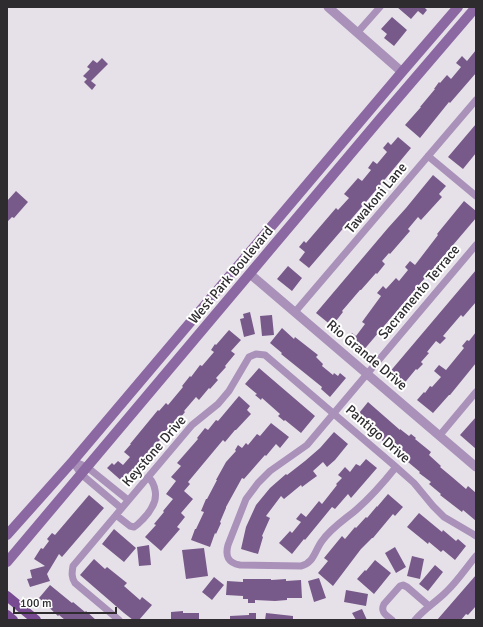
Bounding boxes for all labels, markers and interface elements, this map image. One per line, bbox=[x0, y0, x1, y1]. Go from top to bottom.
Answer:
street label: Tawakoni Lane bbox=[341, 159, 411, 237]
street label: West Park Boulevard bbox=[185, 223, 277, 327]
street label: Sacramento Terrace bbox=[375, 241, 463, 343]
street label: Rio Grande Drive bbox=[323, 316, 411, 394]
street label: Pantigo Drive bbox=[342, 401, 414, 467]
street label: Keystone Drive bbox=[118, 412, 190, 490]
scale bar bbox=[14, 589, 116, 615]
text: 100 m bbox=[20, 596, 52, 611]

